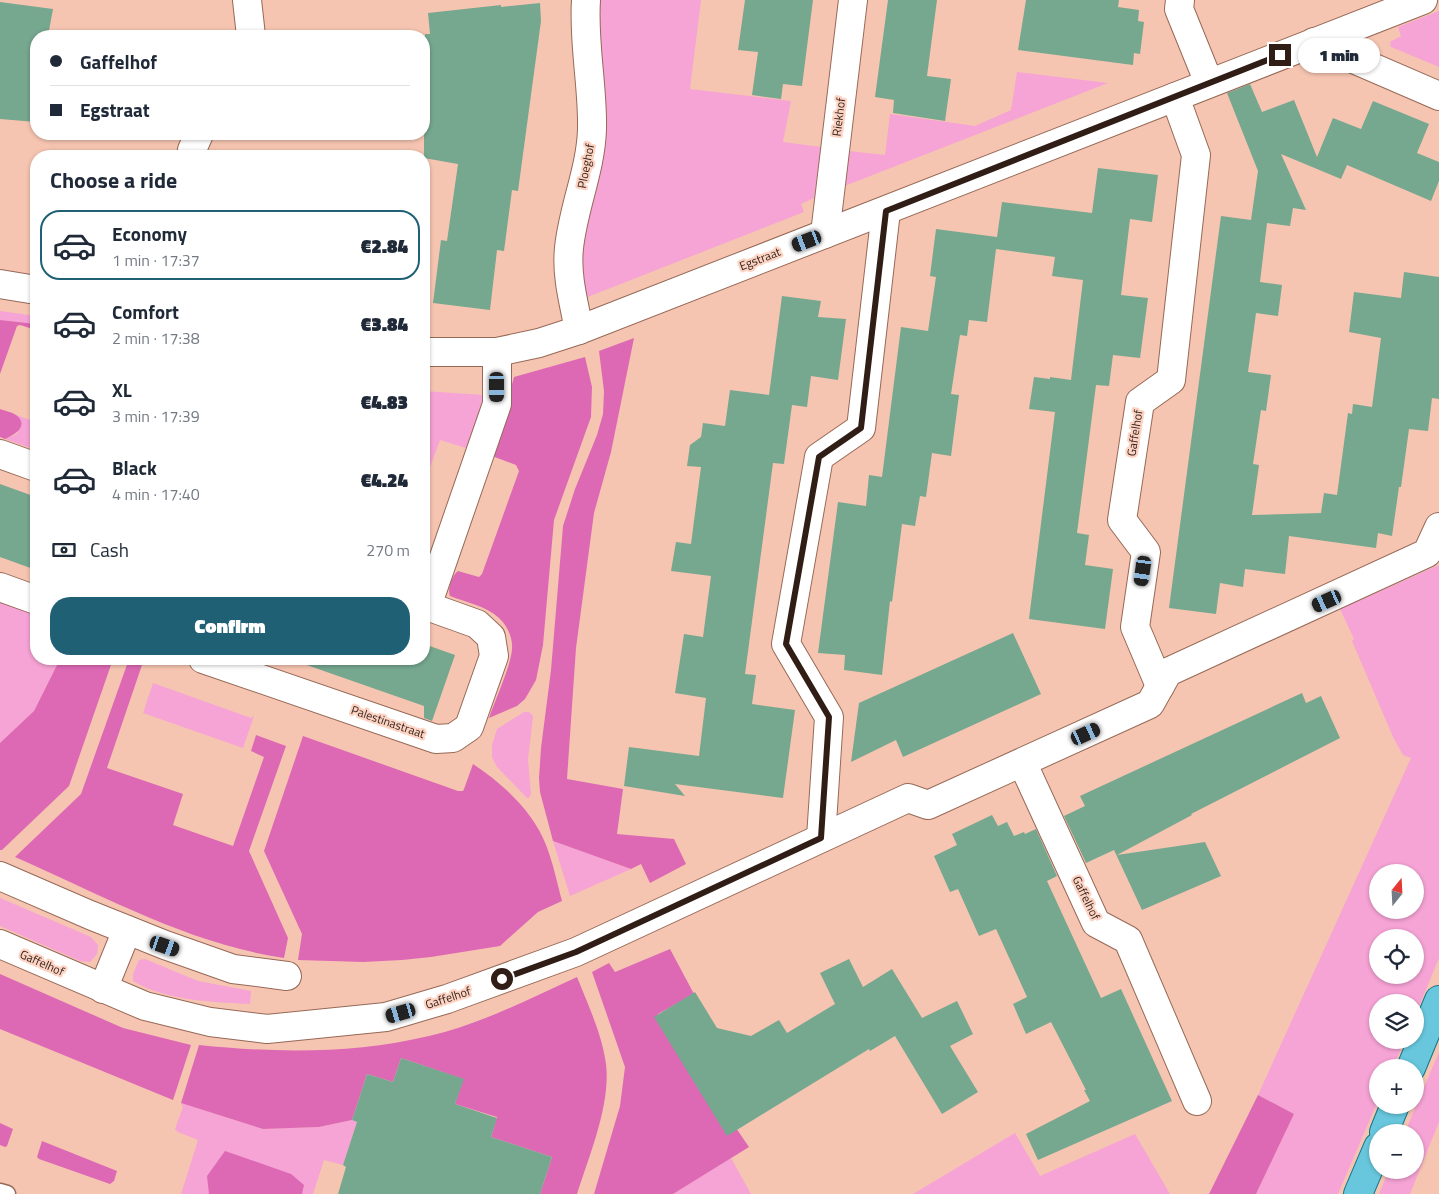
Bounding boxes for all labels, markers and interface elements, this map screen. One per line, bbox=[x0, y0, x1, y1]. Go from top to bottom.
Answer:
callout: 1 min bbox=[1298, 38, 1380, 72]
text: 1 min bbox=[1319, 43, 1359, 67]
route end bbox=[1269, 44, 1291, 66]
text: Gaffelhof bbox=[80, 47, 157, 76]
text: Egstraat bbox=[80, 95, 150, 124]
street label: Riekhof bbox=[827, 97, 850, 137]
street label: Ploeghof bbox=[572, 142, 599, 190]
text: Choose a ride bbox=[50, 163, 177, 197]
text: Economy bbox=[112, 219, 187, 248]
icon: car bbox=[52, 223, 97, 268]
car bbox=[790, 229, 823, 253]
text: €2.84 bbox=[361, 231, 408, 260]
street label: Egstraat bbox=[736, 242, 784, 275]
text: 1 min · 17:37 bbox=[112, 248, 200, 272]
text: Comfort bbox=[112, 297, 179, 326]
icon: car bbox=[52, 301, 97, 346]
text: €3.84 bbox=[361, 309, 408, 338]
text: 2 min · 17:38 bbox=[112, 326, 200, 350]
car bbox=[489, 372, 504, 402]
text: XL bbox=[112, 375, 132, 404]
icon: car bbox=[52, 379, 97, 424]
text: €4.83 bbox=[361, 387, 408, 416]
text: 3 min · 17:39 bbox=[112, 404, 200, 428]
street label: Gaffelhof bbox=[1121, 408, 1148, 458]
text: Black bbox=[112, 453, 157, 482]
icon: car bbox=[52, 457, 97, 502]
text: €4.24 bbox=[361, 465, 408, 494]
text: 4 min · 17:40 bbox=[112, 482, 200, 506]
text: Cash bbox=[90, 535, 129, 564]
icon: cash bbox=[50, 536, 78, 564]
text: 270 m bbox=[366, 538, 410, 562]
car bbox=[1133, 555, 1152, 587]
car bbox=[1310, 588, 1343, 614]
button: Confirm bbox=[50, 597, 410, 655]
street label: Palestinastraat bbox=[349, 700, 428, 743]
car bbox=[1069, 721, 1102, 747]
north arrow bbox=[1369, 864, 1424, 919]
map controls bbox=[1369, 864, 1424, 1179]
street label: Gaffelhof bbox=[1068, 873, 1105, 923]
button: locate bbox=[1369, 929, 1424, 984]
car bbox=[148, 934, 181, 958]
street label: Gaffelhof bbox=[17, 944, 67, 981]
route start bbox=[491, 968, 513, 990]
street label: Gaffelhof bbox=[423, 981, 473, 1014]
button: layers bbox=[1369, 994, 1424, 1049]
car bbox=[384, 1002, 417, 1024]
button: + bbox=[1369, 1059, 1424, 1114]
button: − bbox=[1369, 1124, 1424, 1179]

